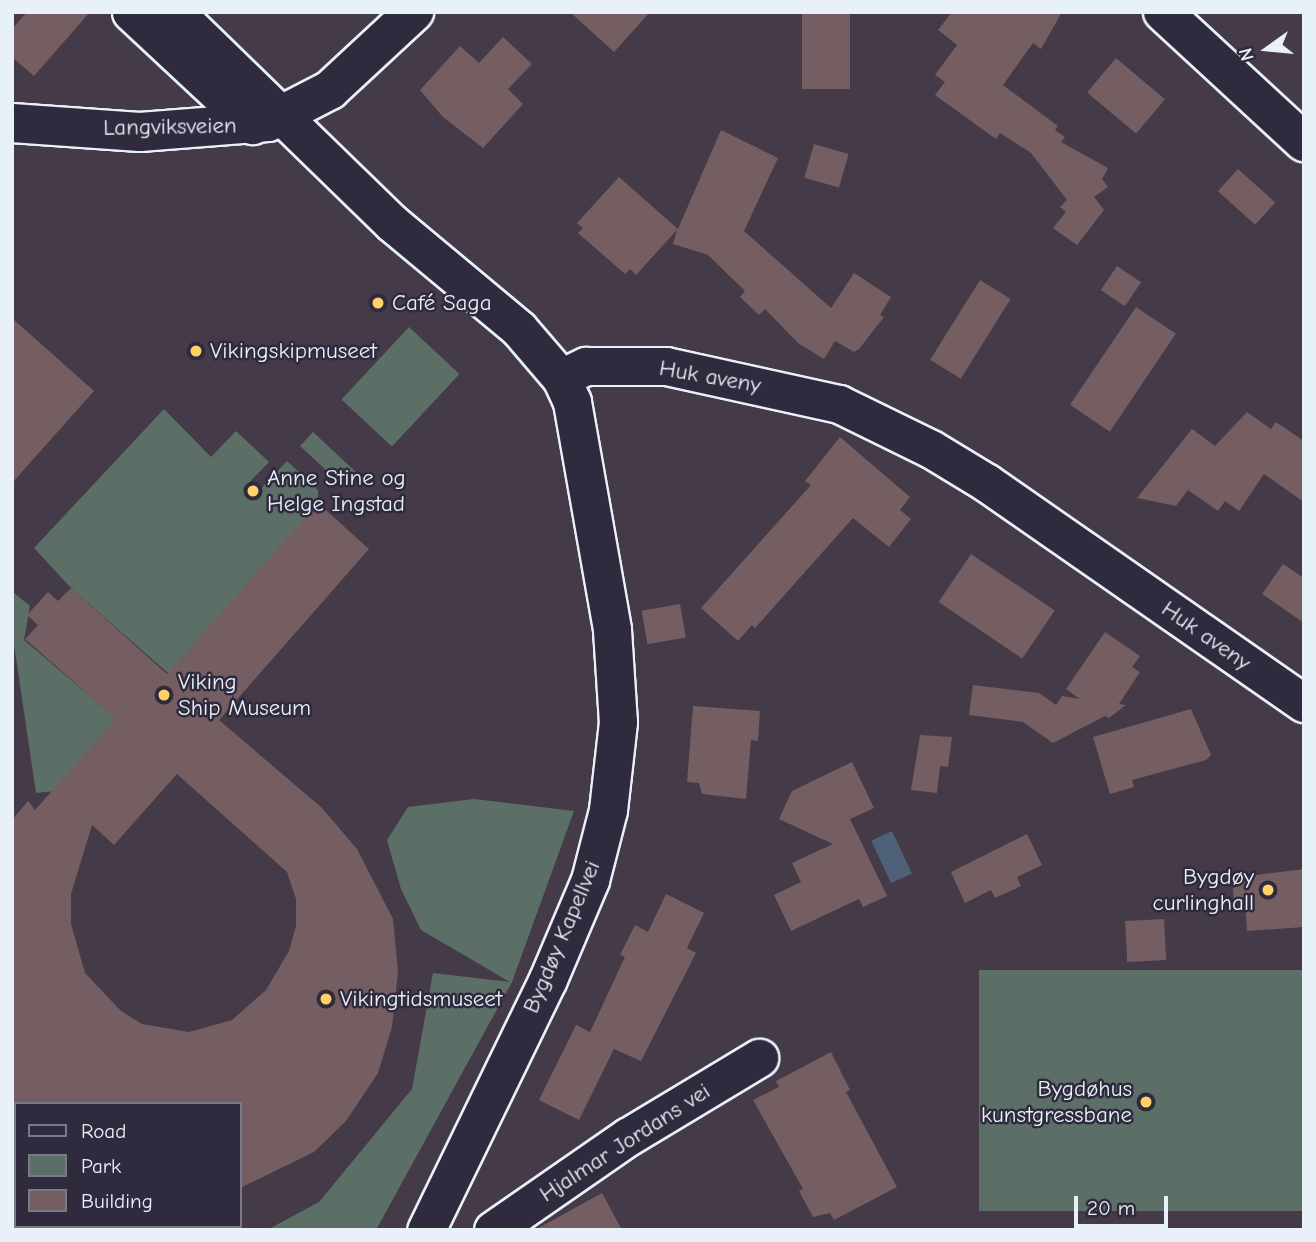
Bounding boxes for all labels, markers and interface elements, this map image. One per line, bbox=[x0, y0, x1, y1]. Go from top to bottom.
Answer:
north arrow bbox=[1232, 14, 1302, 84]
text: N bbox=[1234, 46, 1259, 63]
street label: Langviksveien bbox=[103, 112, 237, 142]
place label: Café Saga bbox=[392, 289, 492, 317]
marker: Café Saga bbox=[370, 295, 386, 311]
place label: Vikingskipmuseet bbox=[210, 337, 377, 365]
marker: Vikingskipmuseet bbox=[188, 343, 204, 359]
street label: Huk aveny bbox=[657, 354, 763, 400]
place label: Anne Stine og Helge Ingstad bbox=[267, 464, 406, 518]
marker: Anne Stine og Helge Ingstad bbox=[245, 483, 261, 499]
street label: Huk aveny bbox=[1156, 595, 1256, 677]
place label: Viking Ship Museum bbox=[178, 668, 311, 722]
marker: Viking Ship Museum bbox=[156, 687, 172, 703]
street label: Bygdøy Kapellvei bbox=[517, 857, 607, 1017]
place label: Bygdøy curlinghall bbox=[1153, 863, 1254, 917]
marker: Bygdøy curlinghall bbox=[1260, 882, 1276, 898]
place label: Vikingtidsmuseet bbox=[340, 985, 502, 1013]
marker: Vikingtidsmuseet bbox=[318, 991, 334, 1007]
place label: Bygdøhus kunstgressbane bbox=[981, 1075, 1132, 1129]
street label: Hjalmar Jordans vei bbox=[535, 1078, 715, 1208]
marker: Bygdøhus kunstgressbane bbox=[1138, 1094, 1154, 1110]
legend bbox=[14, 1102, 242, 1228]
text: Road bbox=[81, 1119, 126, 1143]
text: Park bbox=[81, 1154, 121, 1178]
scale bar bbox=[1078, 1182, 1172, 1226]
text: Building bbox=[81, 1189, 153, 1213]
text: 20 m bbox=[1087, 1196, 1135, 1220]

